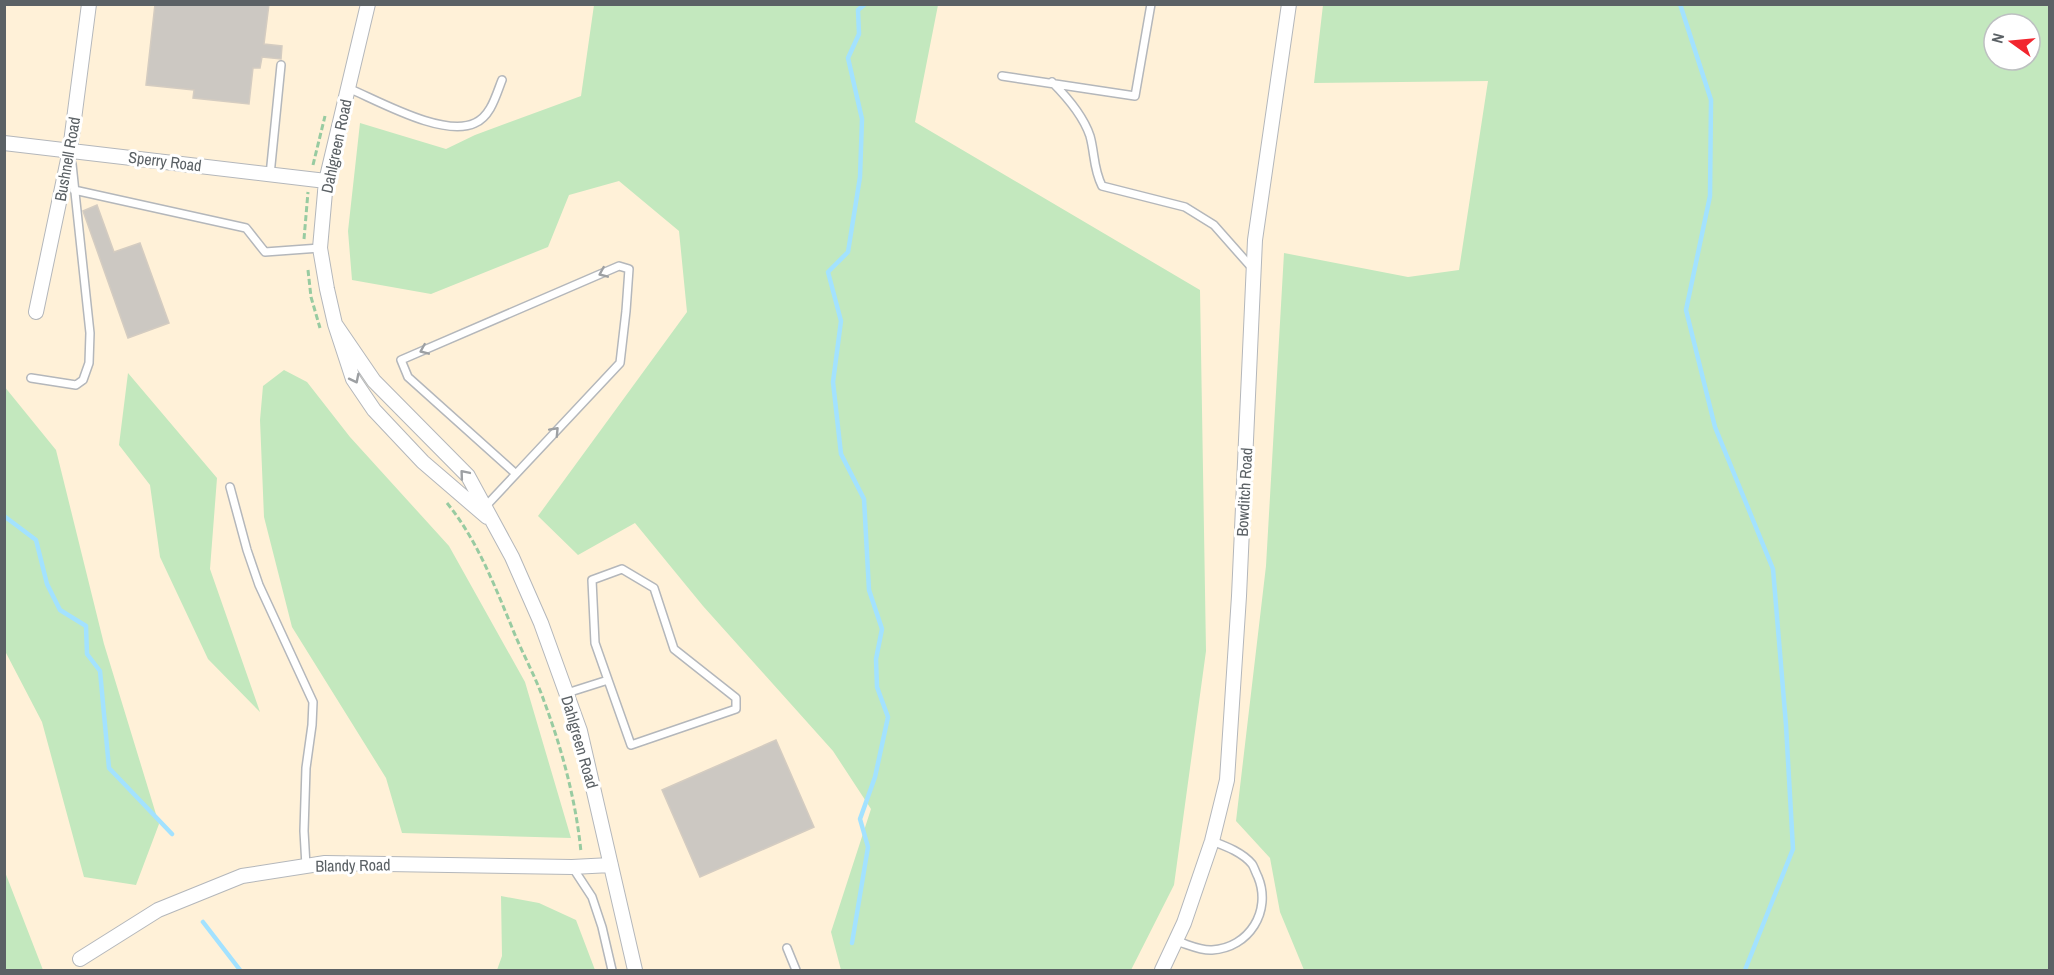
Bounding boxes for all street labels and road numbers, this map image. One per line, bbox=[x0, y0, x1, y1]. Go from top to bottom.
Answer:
street label: Dahlgreen Road bbox=[315, 97, 357, 195]
street label: Bushnell Road bbox=[49, 115, 85, 203]
street label: Sperry Road bbox=[127, 146, 203, 176]
street label: Bowditch Road bbox=[1231, 447, 1257, 537]
street label: Dahlgreen Road bbox=[556, 693, 604, 791]
street label: Blandy Road bbox=[315, 853, 391, 877]

